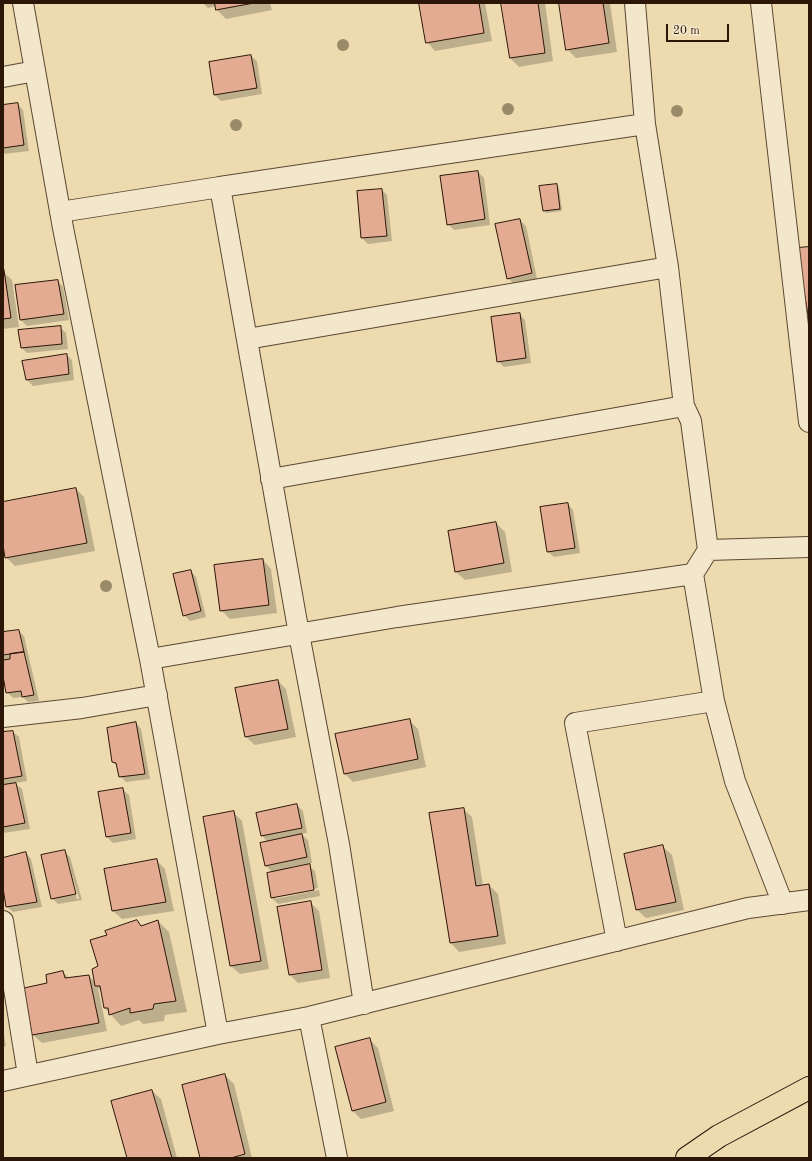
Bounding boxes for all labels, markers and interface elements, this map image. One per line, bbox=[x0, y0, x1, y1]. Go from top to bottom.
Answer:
scale bar bbox=[668, 16, 731, 42]
text: 20 m bbox=[673, 25, 700, 37]

